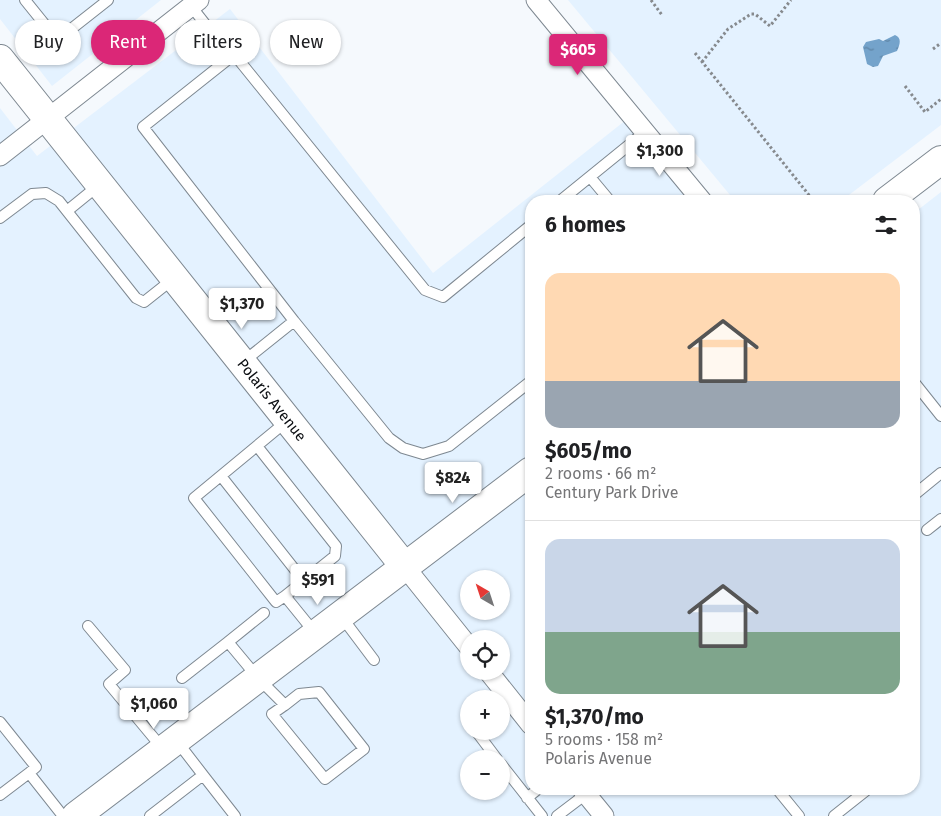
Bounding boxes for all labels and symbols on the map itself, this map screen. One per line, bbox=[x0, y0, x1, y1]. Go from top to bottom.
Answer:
pin: $605 bbox=[548, 34, 608, 76]
pin: $1,300 bbox=[619, 134, 701, 177]
pin: $1,370 bbox=[201, 288, 283, 330]
street label: Polaris Avenue bbox=[233, 355, 310, 445]
pin: $824 bbox=[423, 462, 483, 504]
pin: $591 bbox=[288, 564, 348, 606]
north arrow bbox=[460, 570, 510, 620]
pin: $1,060 bbox=[113, 688, 195, 730]

